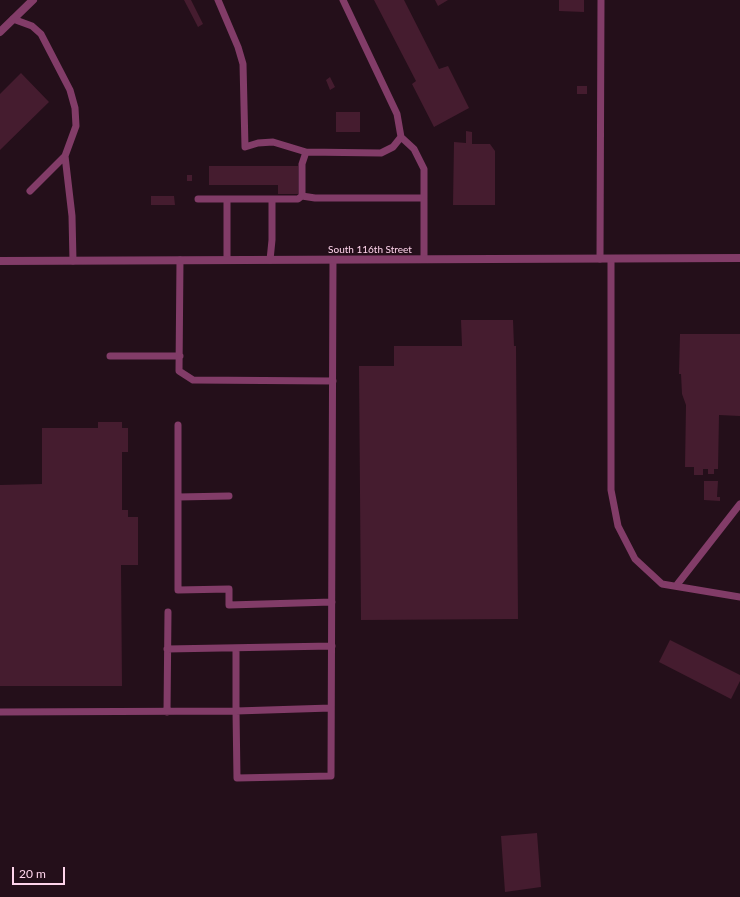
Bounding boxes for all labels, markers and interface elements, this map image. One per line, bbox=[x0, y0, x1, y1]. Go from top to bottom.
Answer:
street label: South 116th Street bbox=[328, 244, 412, 256]
scale bar bbox=[14, 859, 67, 885]
text: 20 m bbox=[19, 866, 46, 881]

